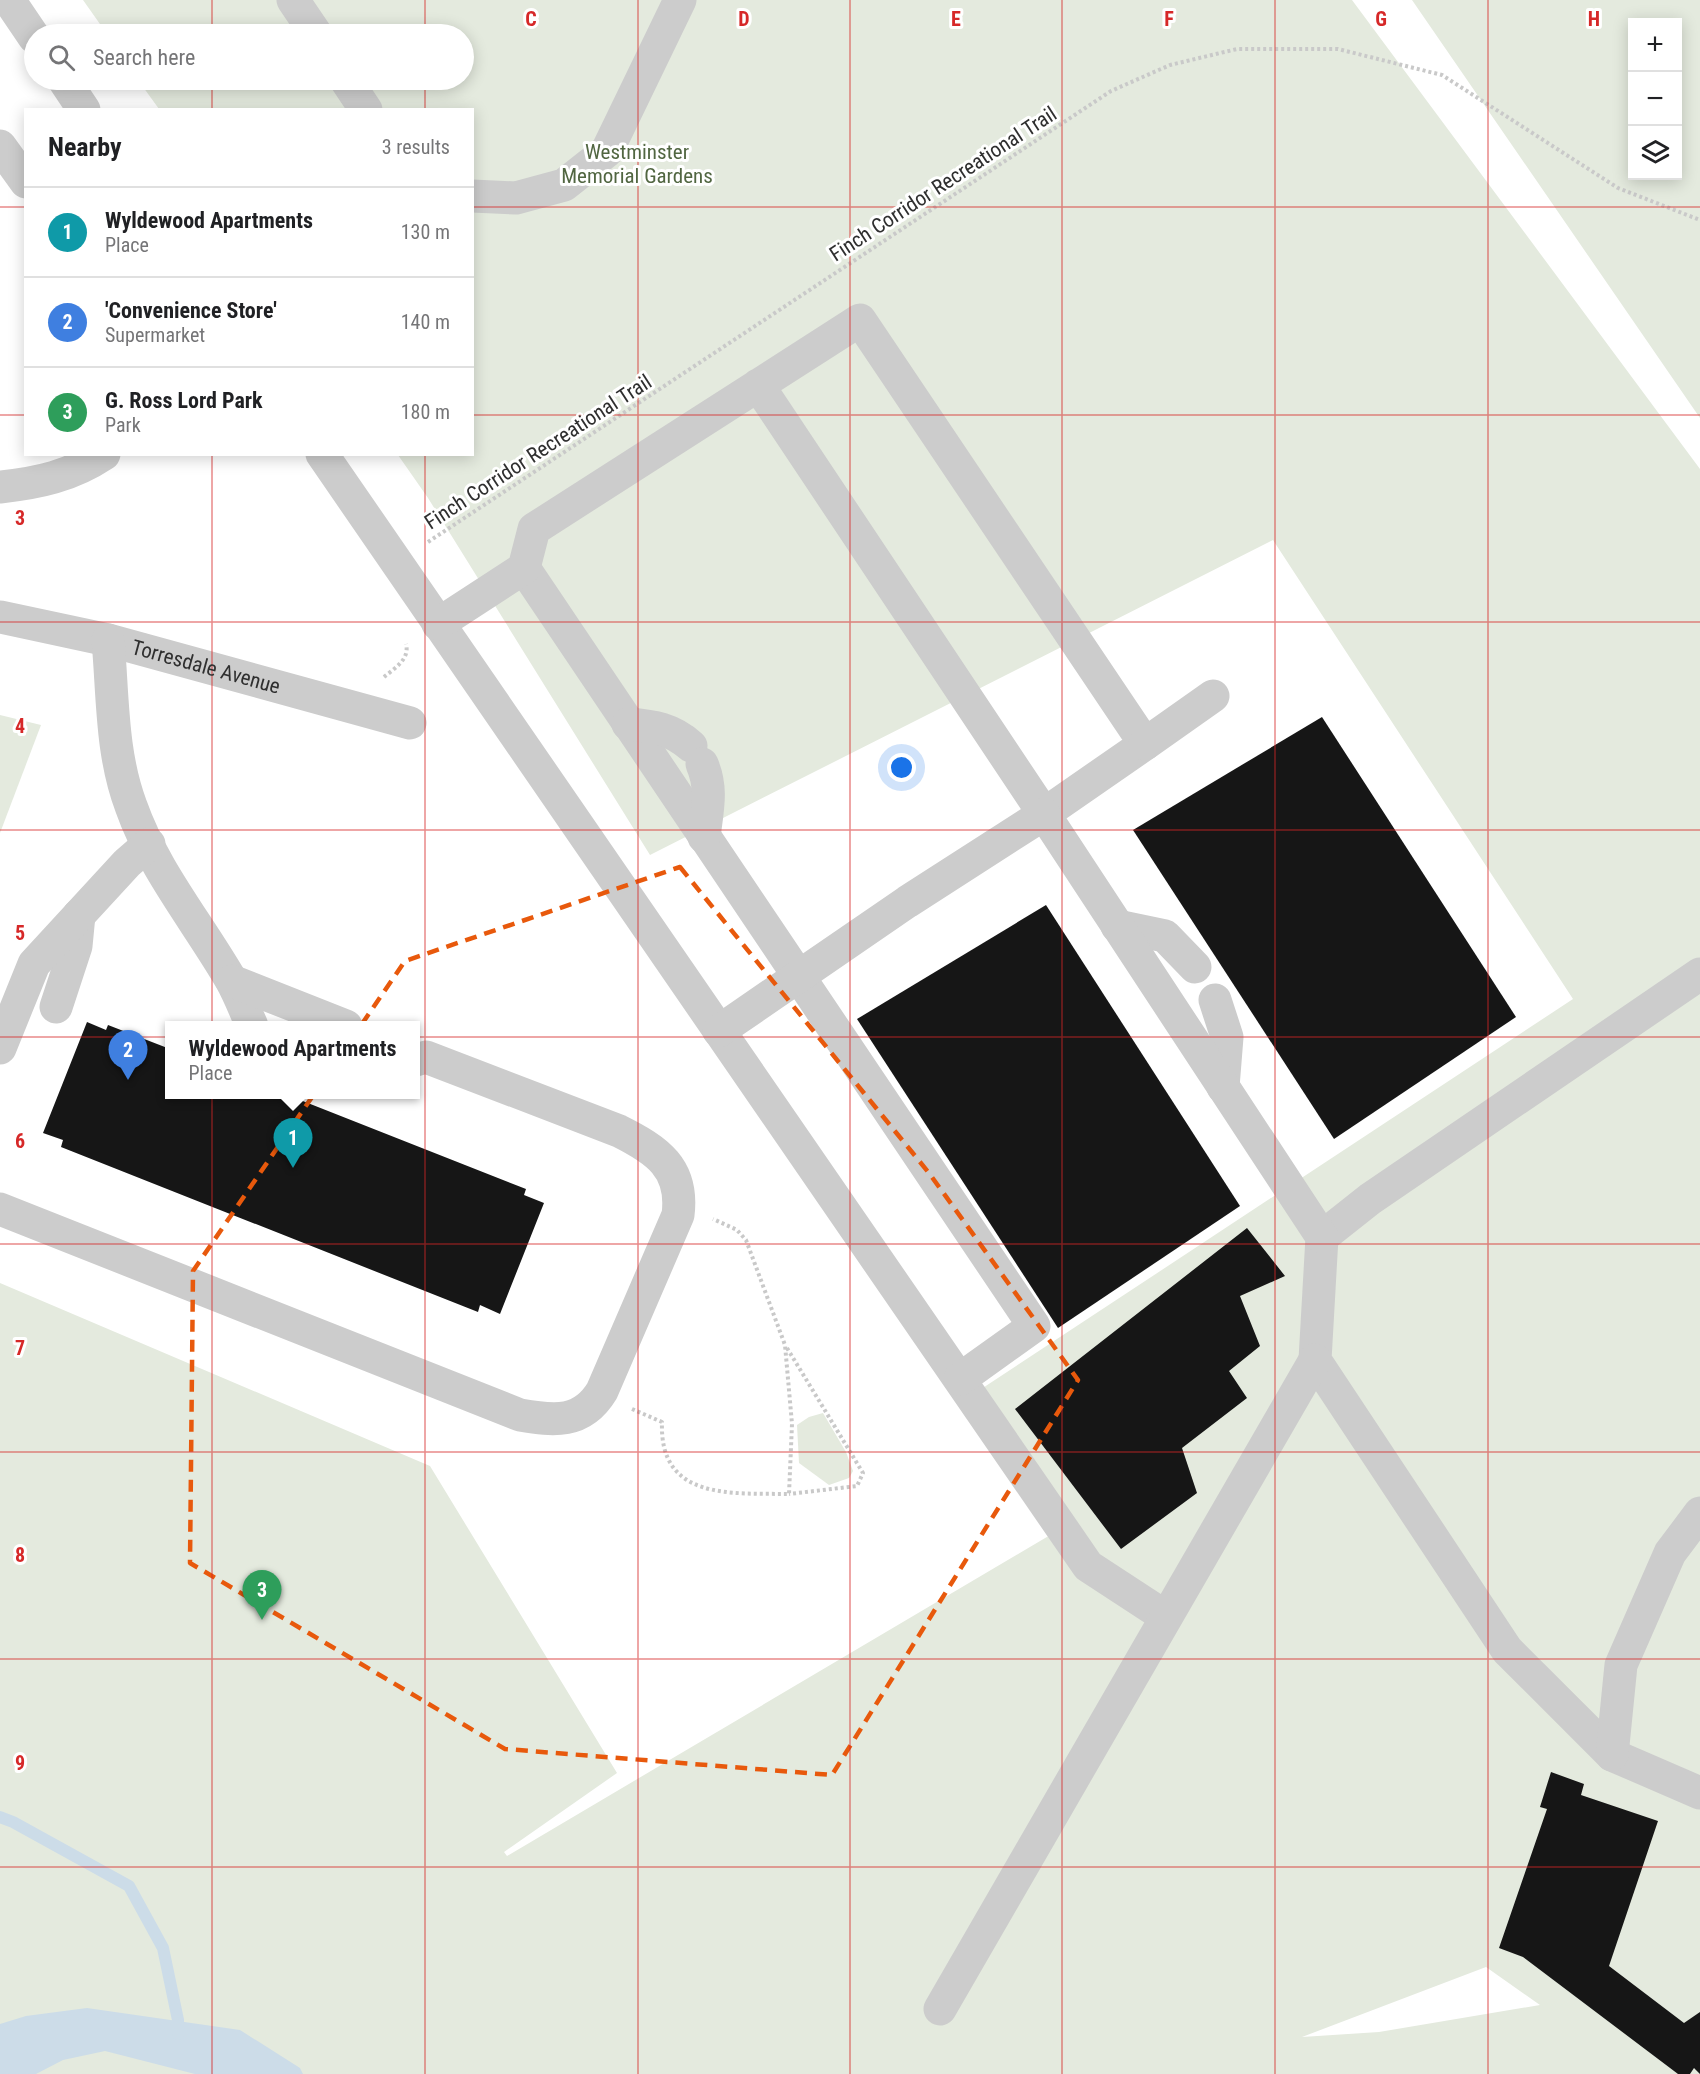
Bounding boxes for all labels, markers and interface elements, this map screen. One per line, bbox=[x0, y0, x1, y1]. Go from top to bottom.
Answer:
text: C bbox=[525, 7, 537, 31]
text: D bbox=[738, 7, 750, 31]
text: E bbox=[951, 7, 961, 31]
text: F bbox=[1164, 7, 1174, 31]
text: G bbox=[1375, 7, 1387, 31]
text: H bbox=[1588, 7, 1600, 31]
map controls bbox=[1628, 18, 1682, 180]
button: + bbox=[1628, 18, 1682, 72]
search box bbox=[24, 24, 474, 90]
icon: search bbox=[45, 41, 78, 74]
text: Search here bbox=[93, 45, 195, 70]
button: − bbox=[1628, 72, 1682, 126]
street label: Finch Corridor Recreational Trail bbox=[825, 102, 1061, 266]
button: layers bbox=[1628, 126, 1682, 180]
text: Nearby bbox=[48, 132, 122, 162]
text: 3 results bbox=[382, 135, 450, 159]
park label: Westminster Memorial Gardens bbox=[561, 140, 713, 188]
text: Wyldewood Apartments bbox=[105, 208, 313, 233]
text: 1 bbox=[62, 220, 73, 244]
text: 130 m bbox=[401, 220, 450, 244]
text: Place bbox=[105, 233, 149, 257]
text: 'Convenience Store' bbox=[105, 298, 277, 323]
text: 2 bbox=[62, 310, 73, 334]
text: 140 m bbox=[401, 310, 450, 334]
text: Supermarket bbox=[105, 323, 205, 347]
street label: Finch Corridor Recreational Trail bbox=[420, 370, 656, 534]
text: G. Ross Lord Park bbox=[105, 388, 263, 413]
text: 3 bbox=[62, 400, 73, 424]
text: 180 m bbox=[401, 400, 450, 424]
text: Park bbox=[105, 413, 141, 437]
text: 3 bbox=[15, 506, 25, 530]
street label: Torresdale Avenue bbox=[129, 635, 283, 699]
text: 4 bbox=[15, 714, 25, 738]
your location bbox=[887, 753, 916, 782]
text: 5 bbox=[15, 921, 25, 945]
popup bbox=[165, 1021, 420, 1099]
pin: 2 bbox=[108, 1030, 148, 1080]
text: Wyldewood Apartments bbox=[189, 1036, 396, 1061]
text: Place bbox=[189, 1061, 232, 1085]
pin: 1 bbox=[274, 1118, 312, 1168]
text: 6 bbox=[15, 1129, 25, 1153]
text: 7 bbox=[15, 1336, 25, 1360]
text: 8 bbox=[15, 1543, 25, 1567]
pin: 3 bbox=[242, 1570, 282, 1620]
text: 9 bbox=[15, 1751, 25, 1775]

